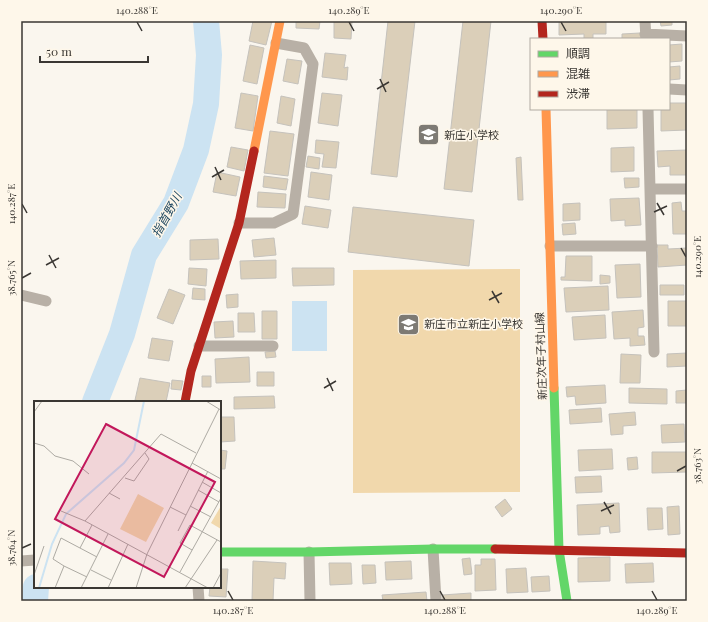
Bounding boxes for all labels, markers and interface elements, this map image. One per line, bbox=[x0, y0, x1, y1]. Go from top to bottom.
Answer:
text: 140.288°E bbox=[116, 3, 158, 17]
text: 140.289°E bbox=[328, 3, 370, 17]
text: 140.290°E bbox=[540, 3, 582, 17]
scale bar bbox=[40, 38, 148, 64]
legend bbox=[530, 38, 670, 110]
text: 50 m bbox=[46, 43, 72, 59]
text: 順調 bbox=[566, 45, 590, 61]
text: 混雑 bbox=[566, 65, 590, 81]
text: 渋滞 bbox=[566, 85, 590, 101]
school or university icon: 新庄小学校 bbox=[415, 122, 441, 148]
place label: 新庄小学校 bbox=[444, 127, 499, 142]
text: 140.287°E bbox=[4, 184, 18, 224]
water label: 指首野川 bbox=[147, 188, 186, 239]
text: 140.290°E bbox=[690, 236, 704, 278]
text: 38.765°N bbox=[4, 260, 18, 296]
school or university icon: 新庄市立新庄小学校 bbox=[395, 311, 421, 337]
street label: 新庄次年子村山線 bbox=[531, 312, 550, 400]
place label: 新庄市立新庄小学校 bbox=[424, 316, 523, 331]
inset map bbox=[34, 401, 221, 588]
text: 38.763°N bbox=[690, 448, 704, 484]
text: 38.764°N bbox=[4, 530, 18, 566]
text: 140.287°E bbox=[213, 603, 253, 617]
text: 140.288°E bbox=[424, 603, 466, 617]
text: 140.289°E bbox=[636, 603, 678, 617]

